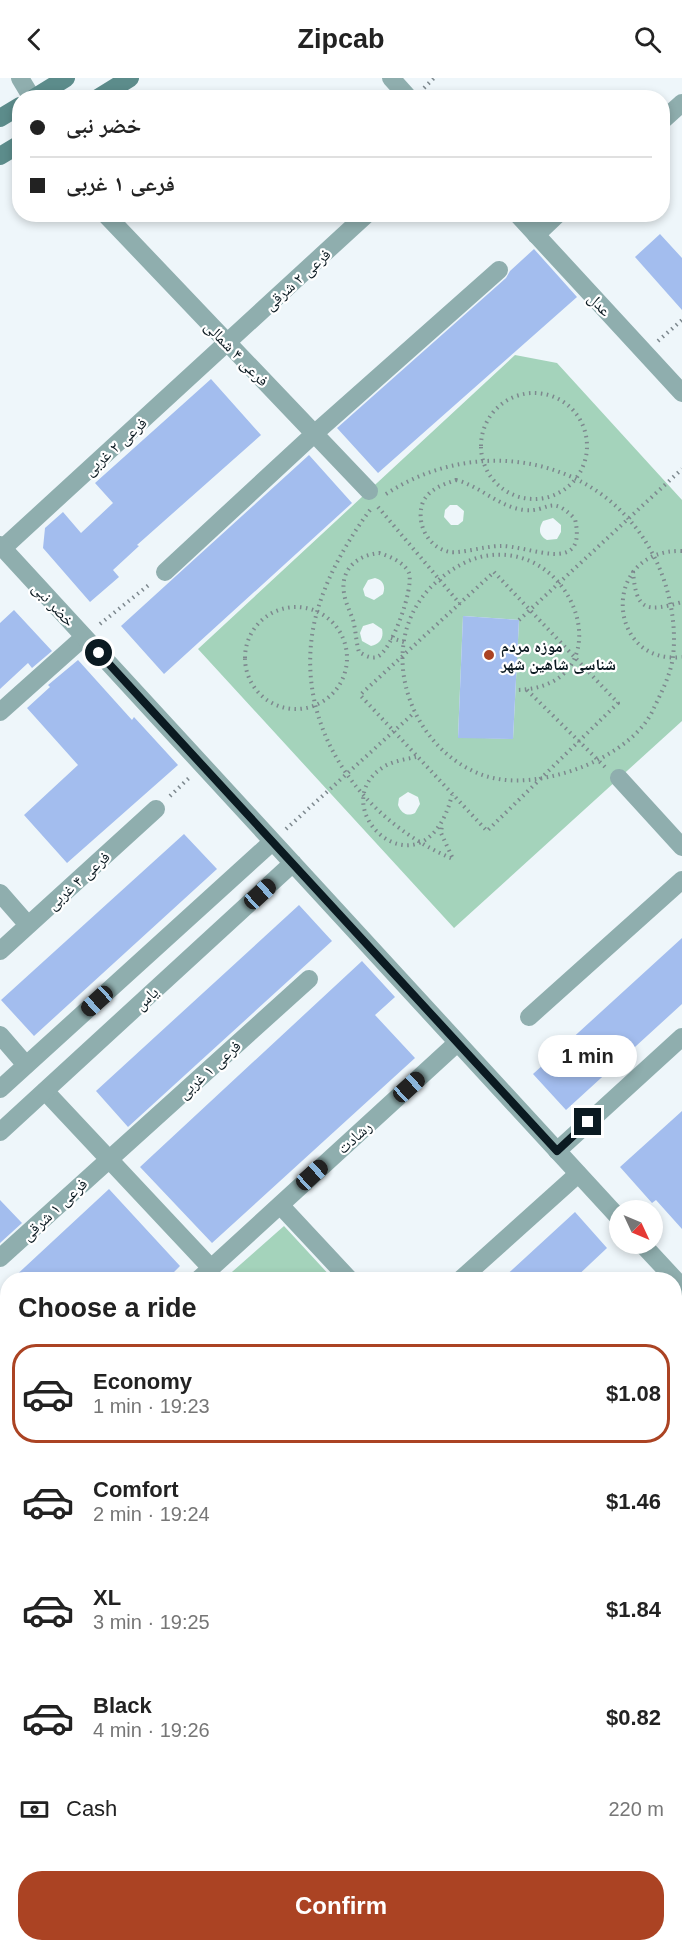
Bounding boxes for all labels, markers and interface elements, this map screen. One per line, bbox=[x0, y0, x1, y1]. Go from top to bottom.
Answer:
icon: back bbox=[18, 23, 51, 56]
icon: search bbox=[631, 23, 664, 56]
text: Zipcab bbox=[297, 24, 385, 54]
text: خضر نبی bbox=[66, 113, 141, 138]
text: فرعی ۱ غربی bbox=[66, 171, 175, 196]
street label: فرعی ۲ شرقی bbox=[261, 245, 335, 315]
street label: عدل bbox=[583, 289, 614, 321]
street label: فرعی ۴ شمالی bbox=[200, 317, 272, 391]
street label: فرعی ۲ غربی bbox=[81, 414, 151, 480]
street label: خضر نبی bbox=[28, 579, 78, 631]
place label: موزه مردم شناسی شاهین شهر bbox=[500, 638, 616, 674]
route start bbox=[85, 639, 112, 666]
marker: موزه مردم شناسی شاهین شهر bbox=[482, 648, 496, 662]
street label: فرعی ۴ غربی bbox=[44, 848, 114, 914]
car bbox=[241, 875, 279, 913]
car bbox=[78, 982, 116, 1020]
street label: یاس bbox=[131, 983, 163, 1015]
callout: 1 min bbox=[538, 1035, 638, 1077]
street label: فرعی ۱ غربی bbox=[175, 1037, 245, 1103]
text: 1 min bbox=[561, 1045, 614, 1067]
car bbox=[390, 1068, 428, 1106]
route end bbox=[574, 1108, 601, 1135]
street label: رشادت bbox=[334, 1118, 375, 1158]
car bbox=[293, 1156, 331, 1194]
street label: فرعی ۱ شرقی bbox=[18, 1175, 92, 1245]
north arrow bbox=[609, 1200, 663, 1254]
map controls bbox=[609, 1200, 663, 1254]
text: Choose a ride bbox=[18, 1293, 197, 1323]
icon: car bbox=[21, 1367, 75, 1421]
text: Economy bbox=[93, 1369, 192, 1394]
text: $1.08 bbox=[606, 1381, 661, 1406]
text: 1 min · 19:23 bbox=[93, 1395, 210, 1417]
icon: car bbox=[21, 1475, 75, 1529]
text: Comfort bbox=[93, 1477, 179, 1502]
text: $1.46 bbox=[606, 1489, 661, 1514]
text: 2 min · 19:24 bbox=[93, 1503, 210, 1525]
icon: car bbox=[21, 1583, 75, 1637]
text: XL bbox=[93, 1585, 121, 1610]
text: $1.84 bbox=[606, 1597, 661, 1622]
text: 3 min · 19:25 bbox=[93, 1611, 210, 1633]
icon: car bbox=[21, 1691, 75, 1745]
text: Black bbox=[93, 1693, 152, 1718]
text: $0.82 bbox=[606, 1705, 661, 1730]
text: 4 min · 19:26 bbox=[93, 1719, 210, 1741]
icon: cash bbox=[18, 1793, 51, 1826]
text: Cash bbox=[66, 1796, 117, 1821]
text: 220 m bbox=[608, 1798, 664, 1820]
button: Confirm bbox=[18, 1871, 664, 1940]

